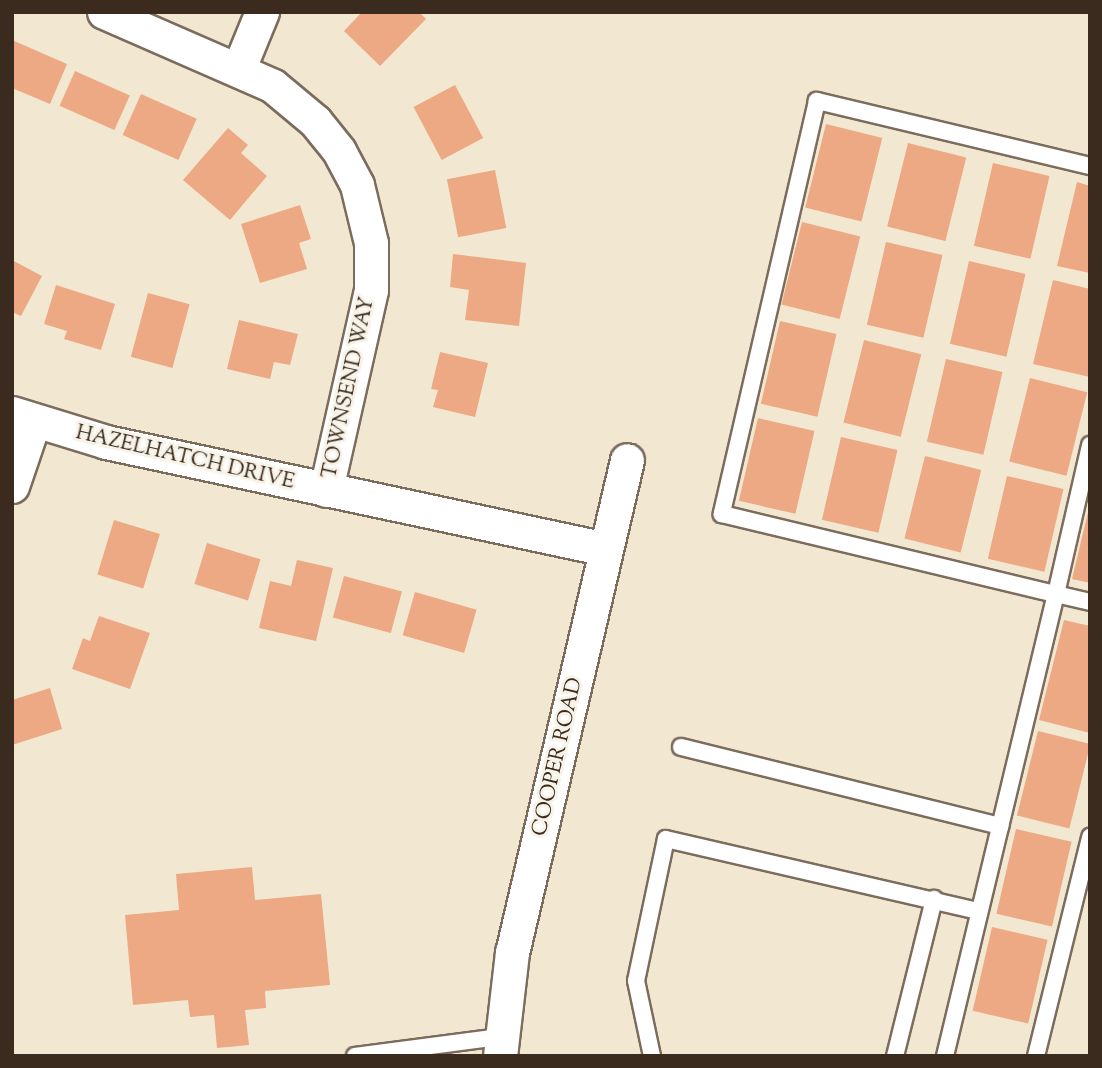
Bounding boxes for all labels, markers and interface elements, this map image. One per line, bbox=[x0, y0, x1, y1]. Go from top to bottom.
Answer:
street label: TOWNSEND WAY bbox=[317, 295, 381, 481]
street label: HAZELHATCH DRIVE bbox=[73, 421, 297, 495]
street label: COOPER ROAD bbox=[528, 675, 588, 839]

